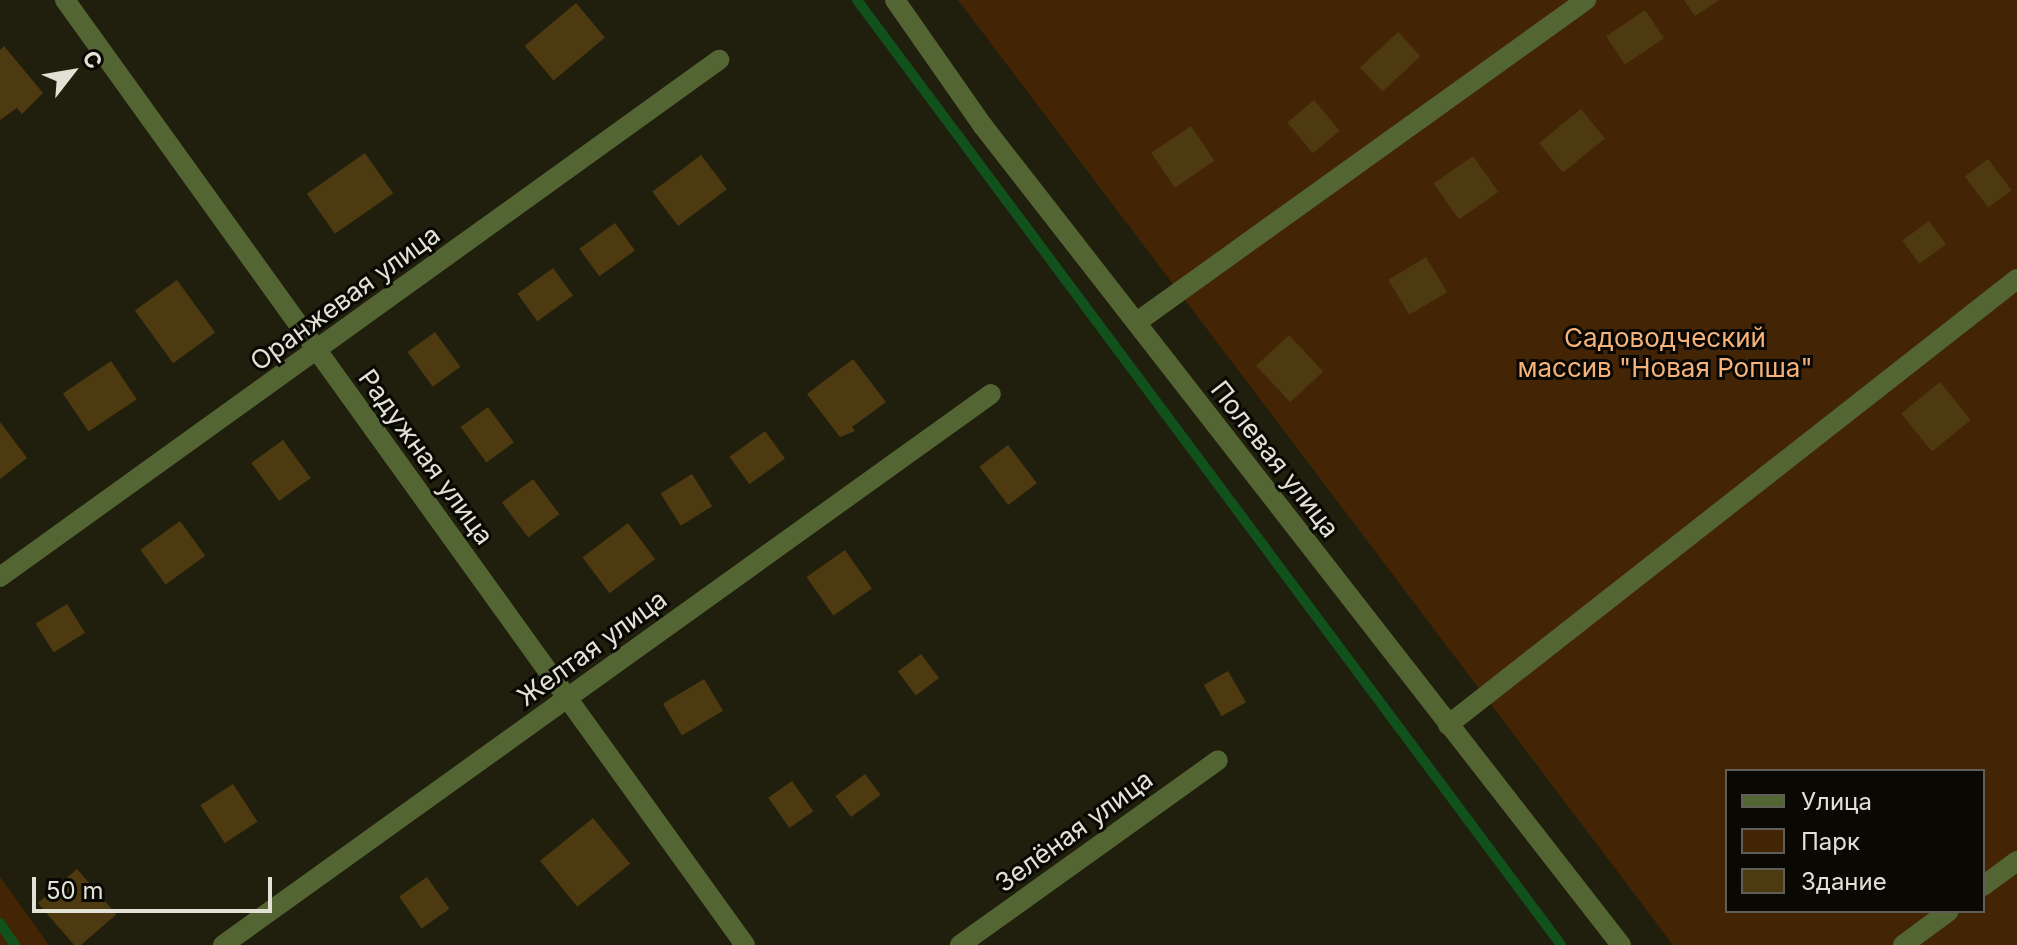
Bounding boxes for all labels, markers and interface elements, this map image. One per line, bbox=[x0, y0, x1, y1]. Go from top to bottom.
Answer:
north arrow bbox=[32, 32, 112, 112]
text: С bbox=[77, 46, 108, 73]
street label: Оранжевая улица bbox=[244, 219, 446, 377]
park label: Садоводческий массив "Новая Ропша" bbox=[1517, 322, 1813, 384]
street label: Радужная улица bbox=[352, 363, 500, 551]
street label: Полевая улица bbox=[1204, 375, 1346, 543]
street label: Желтая улица bbox=[511, 583, 673, 713]
street label: Зелёная улица bbox=[989, 763, 1159, 899]
legend bbox=[1725, 769, 1985, 913]
text: Улица bbox=[1801, 787, 1872, 816]
text: Парк bbox=[1801, 827, 1860, 856]
scale bar bbox=[36, 861, 276, 911]
text: Здание bbox=[1801, 867, 1887, 896]
text: 50 m bbox=[46, 876, 104, 905]

